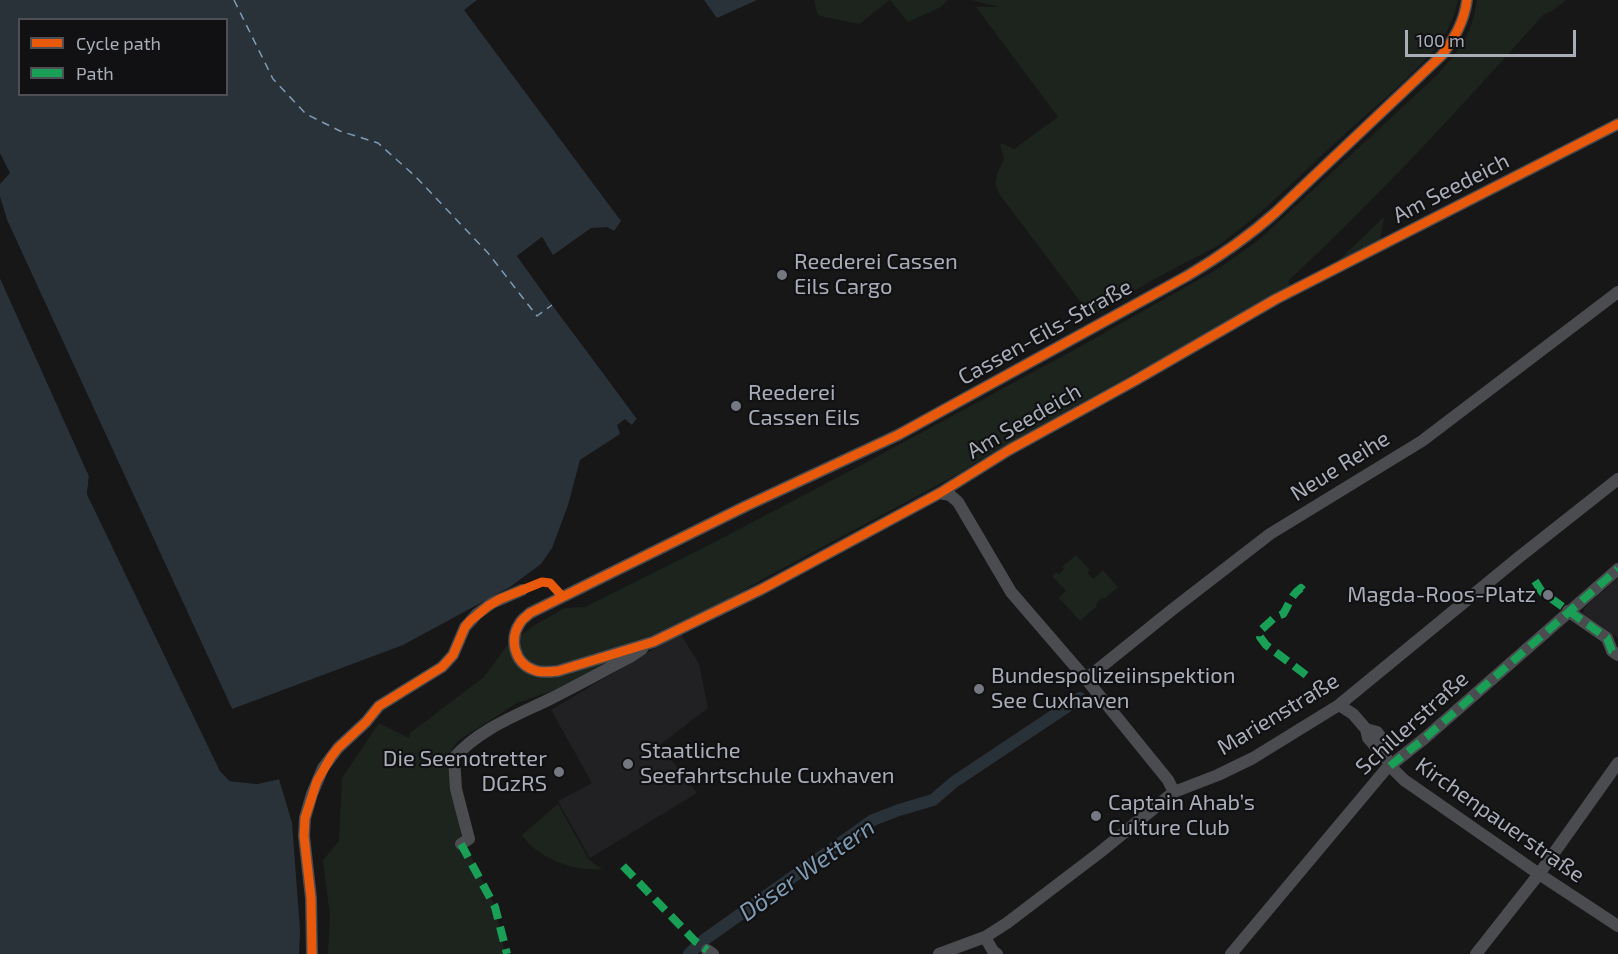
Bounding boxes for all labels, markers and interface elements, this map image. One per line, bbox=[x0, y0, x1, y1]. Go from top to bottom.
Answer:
legend bbox=[18, 18, 228, 96]
scale bar bbox=[1408, 18, 1579, 56]
text: 100 m bbox=[1416, 29, 1465, 51]
text: Cycle path bbox=[76, 32, 161, 54]
text: Path bbox=[76, 62, 114, 84]
street label: Am Seedeich bbox=[1388, 147, 1514, 229]
place label: Reederei Cassen Eils Cargo bbox=[794, 249, 958, 300]
marker: Reederei Cassen Eils Cargo bbox=[775, 268, 789, 282]
street label: Cassen-Eils-Straße bbox=[953, 273, 1137, 391]
street label: Am Seedeich bbox=[962, 378, 1086, 464]
place label: Reederei Cassen Eils bbox=[748, 380, 860, 432]
marker: Reederei Cassen Eils bbox=[729, 399, 743, 413]
street label: Neue Reihe bbox=[1286, 425, 1394, 507]
place label: Magda-Roos-Platz bbox=[1347, 582, 1536, 608]
marker: Magda-Roos-Platz bbox=[1541, 588, 1555, 602]
place label: Bundespolizeiinspektion See Cuxhaven bbox=[991, 663, 1236, 714]
street label: Schillerstraße bbox=[1350, 666, 1474, 780]
street label: Marienstraße bbox=[1212, 667, 1344, 761]
marker: Bundespolizeiinspektion See Cuxhaven bbox=[972, 682, 986, 696]
place label: Staatliche Seefahrtschule Cuxhaven bbox=[640, 738, 895, 790]
place label: Die Seenotretter DGzRS bbox=[383, 746, 547, 798]
street label: Kirchenpauerstraße bbox=[1410, 752, 1590, 888]
marker: Staatliche Seefahrtschule Cuxhaven bbox=[621, 757, 635, 771]
marker: Die Seenotretter DGzRS bbox=[552, 765, 566, 779]
place label: Captain Ahab’s Culture Club bbox=[1108, 790, 1255, 842]
marker: Captain Ahab’s Culture Club bbox=[1089, 809, 1103, 823]
water label: Döser Wettern bbox=[734, 813, 880, 927]

